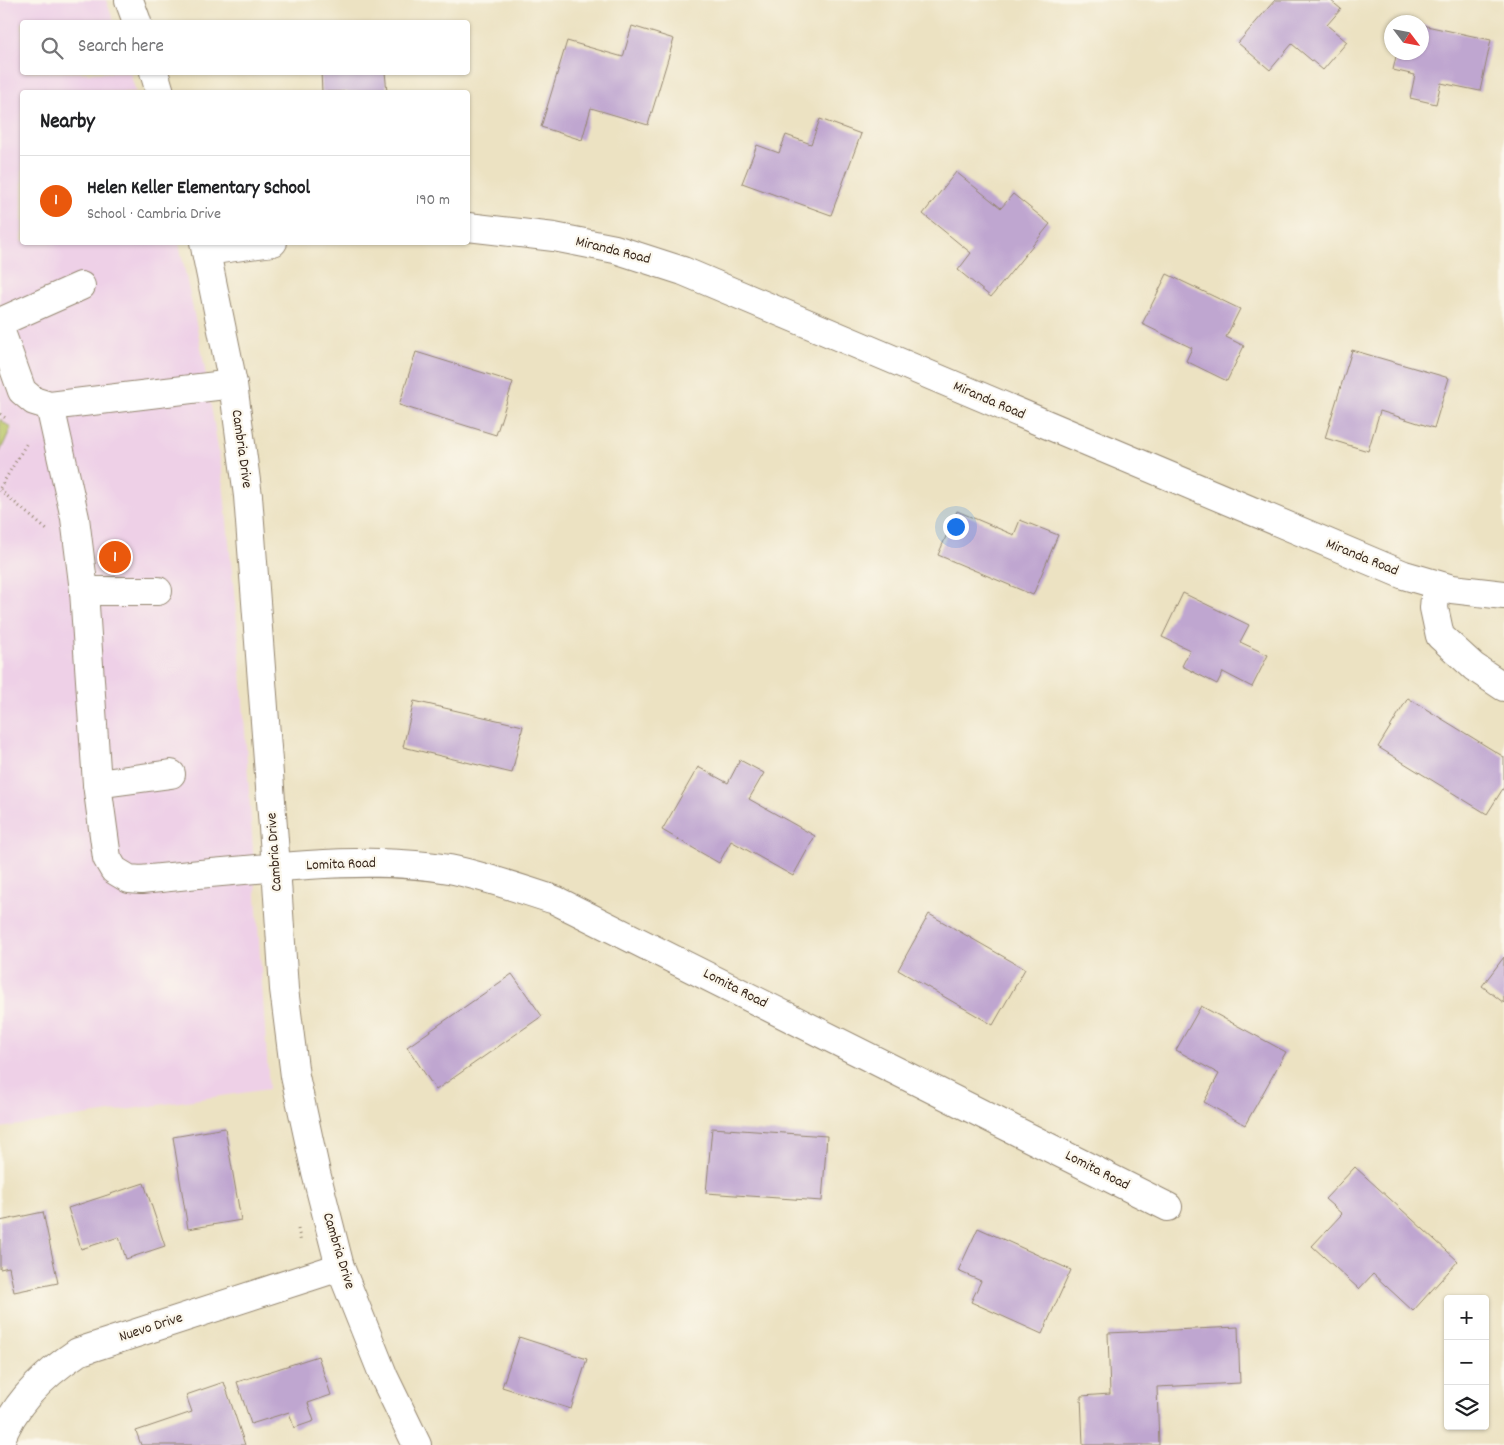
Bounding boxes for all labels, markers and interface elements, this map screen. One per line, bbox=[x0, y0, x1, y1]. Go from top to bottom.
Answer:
north arrow bbox=[1384, 15, 1429, 60]
search box bbox=[20, 20, 470, 75]
icon: search bbox=[38, 34, 66, 62]
text: Search here bbox=[78, 34, 164, 61]
text: Nearby bbox=[40, 108, 95, 138]
text: Helen Keller Elementary School bbox=[87, 176, 310, 203]
text: 1 bbox=[54, 189, 58, 212]
text: 190 m bbox=[416, 189, 450, 212]
text: School · Cambria Drive bbox=[87, 203, 221, 226]
street label: Miranda Road bbox=[573, 231, 653, 271]
street label: Miranda Road bbox=[949, 376, 1029, 426]
street label: Cambria Drive bbox=[225, 408, 257, 490]
your location bbox=[943, 514, 969, 540]
street label: Miranda Road bbox=[1322, 533, 1402, 583]
pin: 1 bbox=[99, 538, 131, 576]
street label: Cambria Drive bbox=[261, 811, 289, 892]
street label: Lomita Road bbox=[306, 853, 376, 877]
street label: Lomita Road bbox=[699, 963, 771, 1015]
street label: Lomita Road bbox=[1061, 1145, 1133, 1197]
street label: Cambria Drive bbox=[316, 1210, 360, 1292]
map controls bbox=[1444, 1295, 1489, 1430]
button: + bbox=[1444, 1295, 1489, 1340]
street label: Nuevo Drive bbox=[116, 1307, 186, 1349]
button: − bbox=[1444, 1340, 1489, 1385]
button: layers bbox=[1444, 1385, 1489, 1430]

